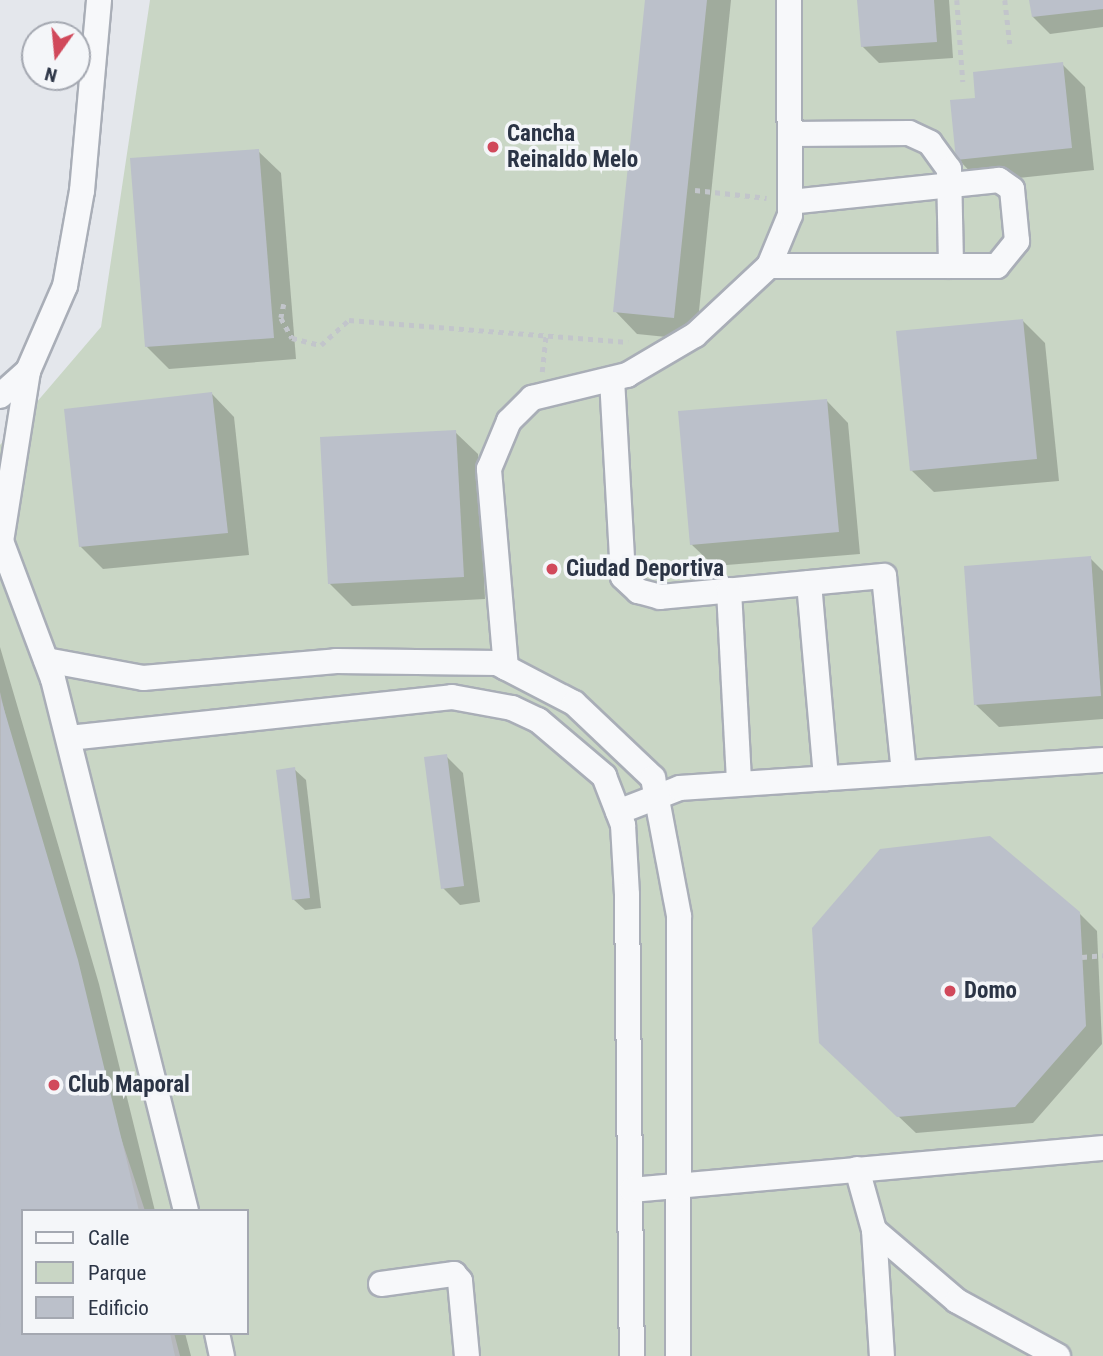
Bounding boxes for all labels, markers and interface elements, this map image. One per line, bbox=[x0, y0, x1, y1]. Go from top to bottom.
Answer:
north arrow bbox=[21, 21, 91, 91]
text: N bbox=[42, 62, 60, 87]
place label: Cancha Reinaldo Melo bbox=[507, 120, 638, 174]
marker: Cancha Reinaldo Melo bbox=[485, 139, 501, 155]
place label: Ciudad Deportiva bbox=[566, 555, 724, 583]
marker: Ciudad Deportiva bbox=[544, 561, 560, 577]
place label: Domo bbox=[964, 977, 1017, 1005]
marker: Domo bbox=[942, 983, 958, 999]
place label: Club Maporal bbox=[68, 1071, 190, 1099]
marker: Club Maporal bbox=[46, 1077, 62, 1093]
legend bbox=[21, 1209, 248, 1335]
text: Calle bbox=[88, 1226, 129, 1250]
text: Parque bbox=[88, 1261, 146, 1285]
text: Edificio bbox=[88, 1296, 149, 1320]

